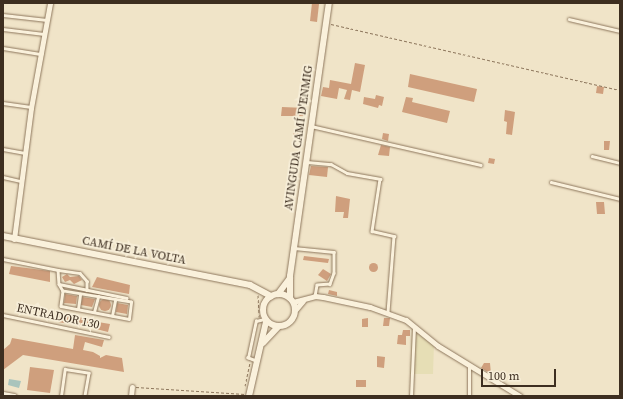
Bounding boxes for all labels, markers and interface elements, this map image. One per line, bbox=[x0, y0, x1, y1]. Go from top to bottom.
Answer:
street label: AVINGUDA CAMÍ D'ENMIG bbox=[282, 65, 316, 211]
street label: CAMÍ DE LA VOLTA bbox=[81, 234, 187, 268]
street label: ENTRADOR 130 bbox=[15, 301, 101, 333]
scale bar bbox=[483, 361, 558, 387]
text: 100 m bbox=[488, 368, 520, 384]

